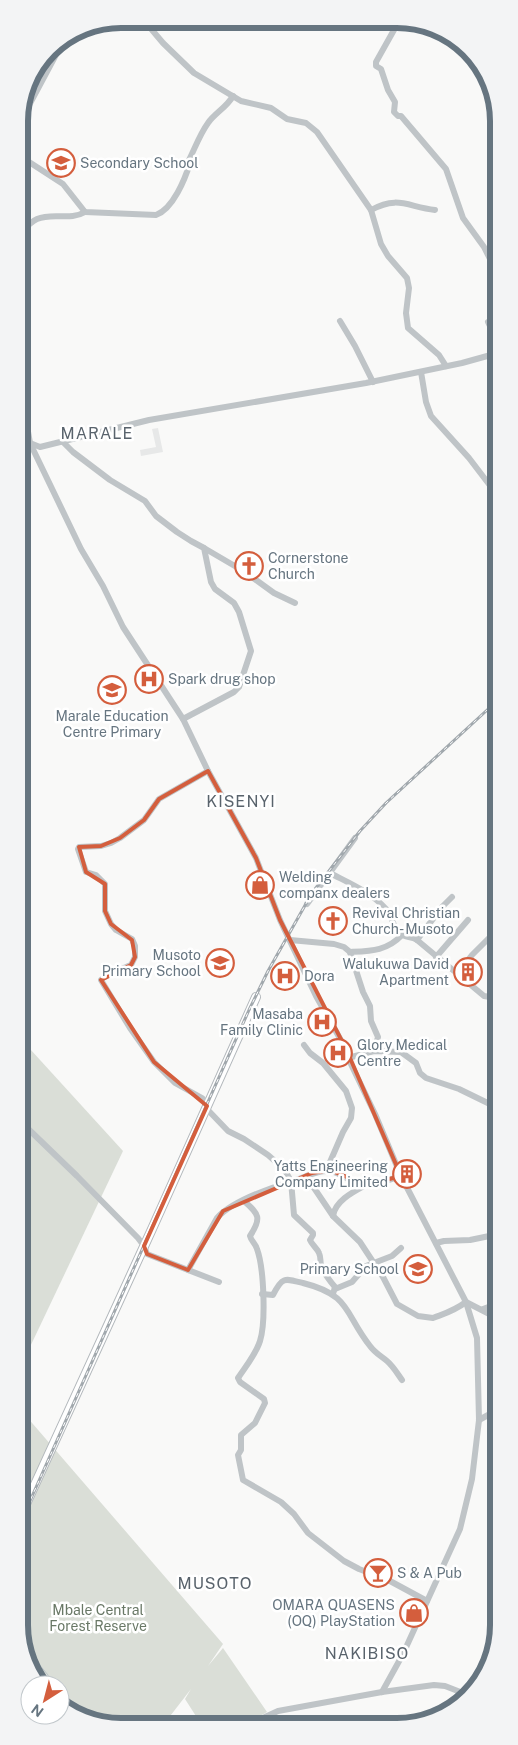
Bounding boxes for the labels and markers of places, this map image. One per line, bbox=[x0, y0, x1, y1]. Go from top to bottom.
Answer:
school or university icon: Secondary School bbox=[46, 148, 76, 178]
place label: Secondary School bbox=[80, 155, 199, 171]
place label: Cornerstone Church bbox=[268, 550, 349, 582]
church icon: Cornerstone Church bbox=[234, 551, 264, 581]
hospital icon: Spark drug shop bbox=[134, 664, 164, 694]
place label: Spark drug shop bbox=[168, 671, 275, 687]
school or university icon: Marale Education Centre Primary bbox=[97, 675, 127, 705]
place label: Marale Education Centre Primary bbox=[55, 708, 169, 740]
place label: Welding companx dealers bbox=[279, 869, 390, 901]
shop icon: Welding companx dealers bbox=[245, 870, 275, 900]
place label: Revival Christian Church- Musoto bbox=[352, 905, 460, 937]
church icon: Revival Christian Church- Musoto bbox=[318, 906, 348, 936]
place label: Musoto Primary School bbox=[102, 947, 201, 979]
school or university icon: Musoto Primary School bbox=[205, 948, 235, 978]
place label: Walukuwa David Apartment bbox=[342, 956, 449, 988]
building icon: Walukuwa David Apartment bbox=[453, 957, 483, 987]
hospital icon: Dora bbox=[270, 961, 300, 991]
place label: Dora bbox=[304, 968, 335, 984]
place label: Masaba Family Clinic bbox=[220, 1006, 303, 1038]
hospital icon: Masaba Family Clinic bbox=[307, 1007, 337, 1037]
place label: Glory Medical Centre bbox=[357, 1037, 447, 1069]
hospital icon: Glory Medical Centre bbox=[323, 1038, 353, 1068]
place label: Yatts Engineering Company Limited bbox=[274, 1158, 388, 1190]
building icon: Yatts Engineering Company Limited bbox=[392, 1159, 422, 1189]
school or university icon: Primary School bbox=[403, 1254, 433, 1284]
place label: Primary School bbox=[300, 1261, 399, 1277]
bar icon: S & A Pub bbox=[363, 1558, 393, 1588]
place label: S & A Pub bbox=[397, 1565, 462, 1581]
place label: OMARA QUASENS (OQ) PlayStation bbox=[272, 1597, 395, 1629]
shop icon: OMARA QUASENS (OQ) PlayStation bbox=[399, 1598, 429, 1628]

